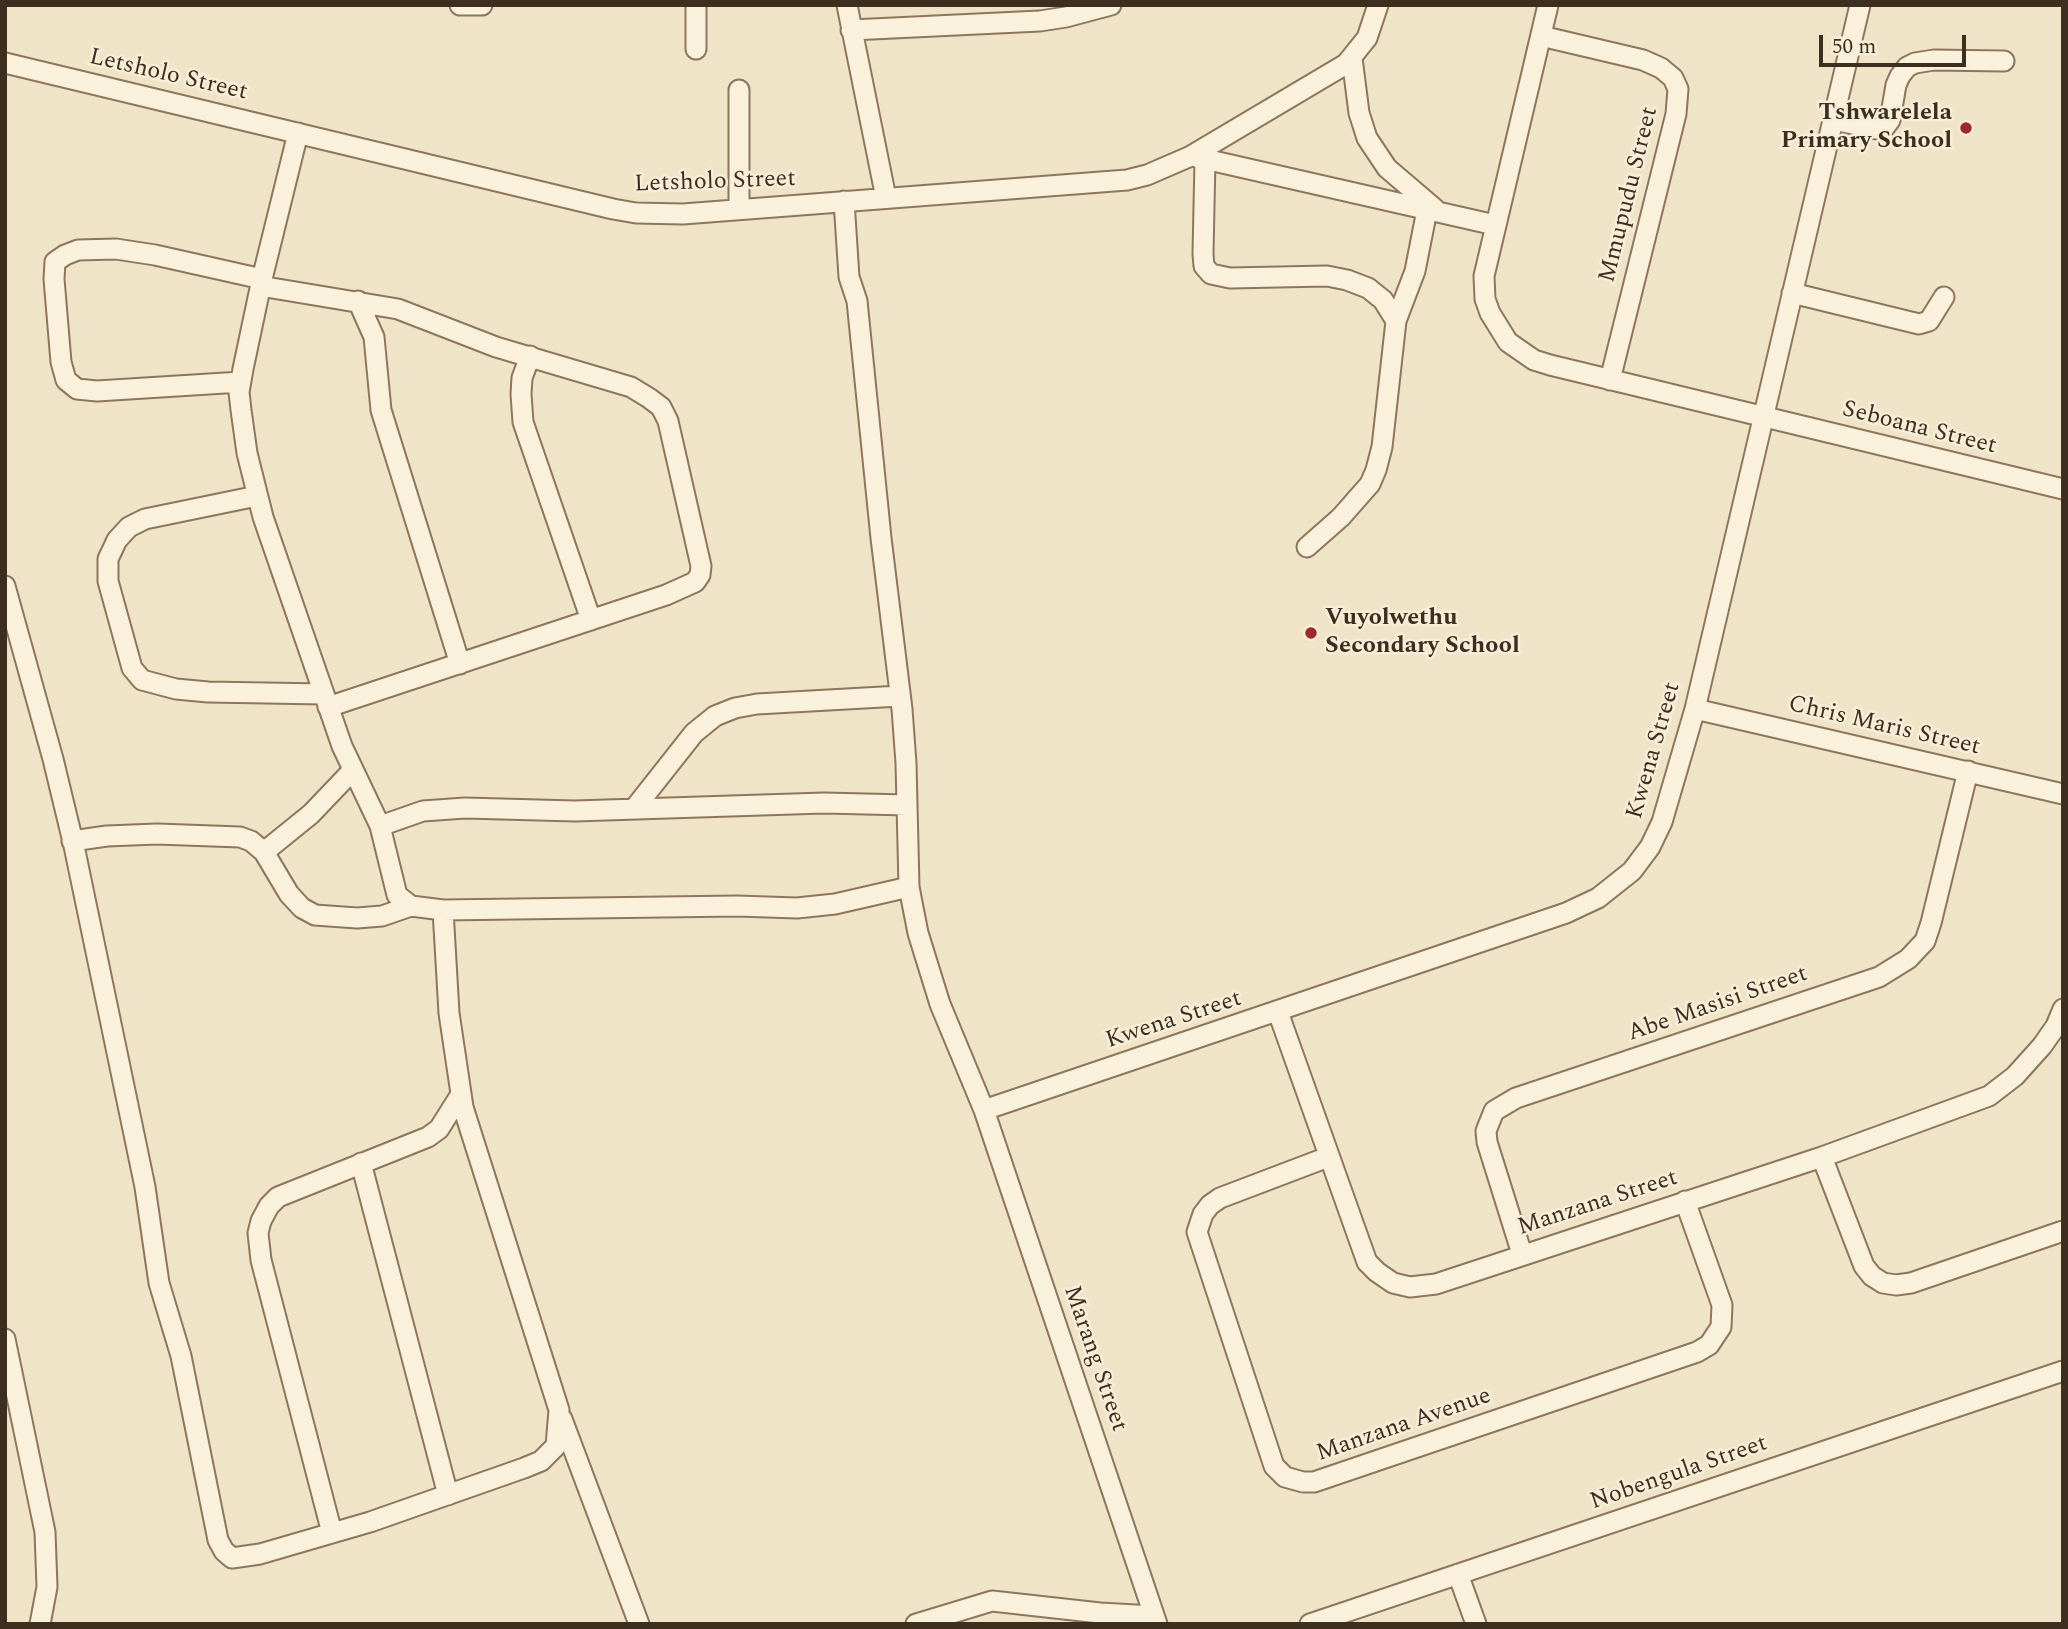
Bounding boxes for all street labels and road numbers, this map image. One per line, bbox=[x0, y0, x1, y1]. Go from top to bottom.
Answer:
street label: Letsholo Street bbox=[86, 44, 250, 108]
street label: Mmupudu Street bbox=[1594, 104, 1666, 286]
street label: Letsholo Street bbox=[634, 166, 796, 200]
street label: Seboana Street bbox=[1839, 396, 1999, 462]
street label: Kwena Street bbox=[1622, 679, 1688, 823]
street label: Chris Maris Street bbox=[1785, 691, 1983, 763]
street label: Abe Masisi Street bbox=[1624, 961, 1812, 1049]
street label: Kwena Street bbox=[1102, 986, 1246, 1056]
street label: Manzana Street bbox=[1514, 1165, 1682, 1243]
street label: Marang Street bbox=[1056, 1282, 1132, 1436]
street label: Manzana Avenue bbox=[1313, 1383, 1495, 1469]
street label: Nobengula Street bbox=[1587, 1430, 1771, 1518]

